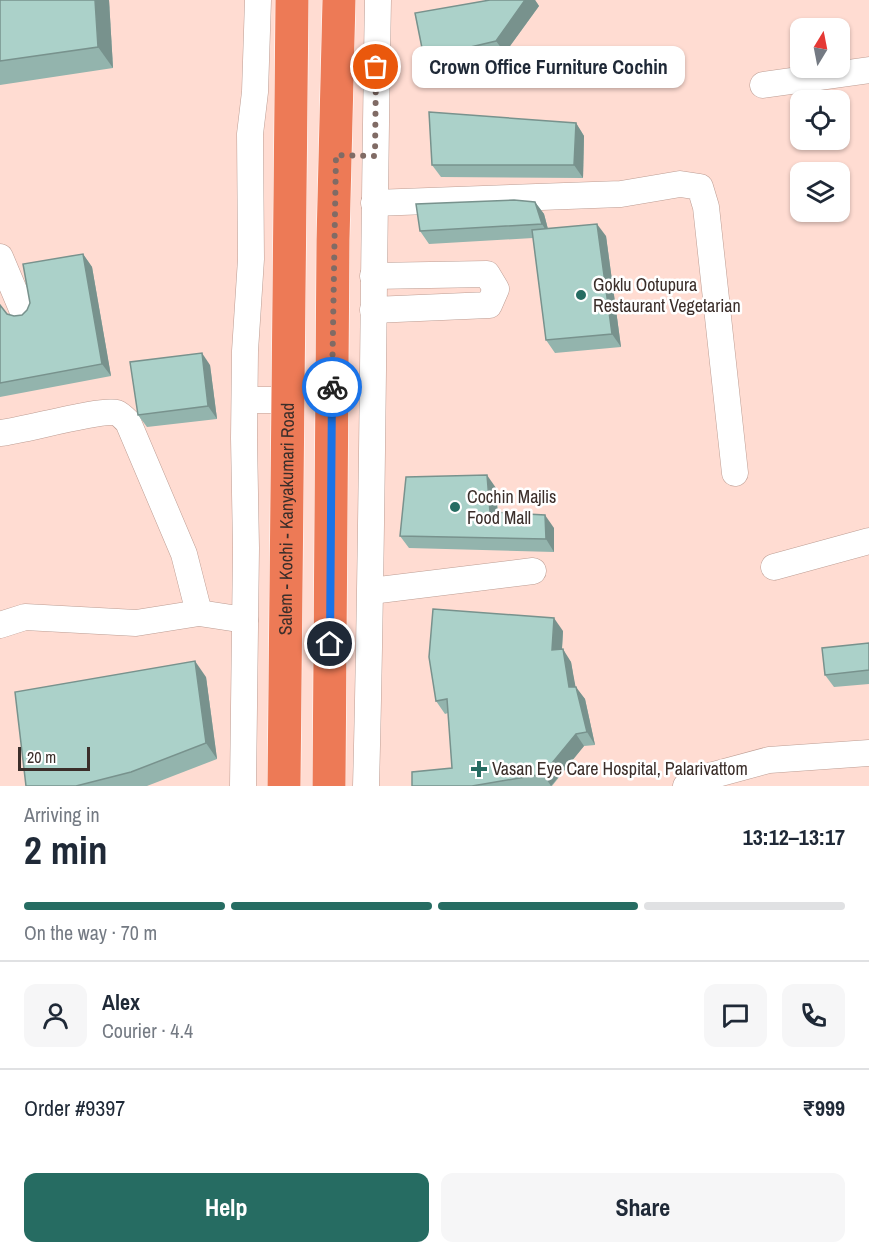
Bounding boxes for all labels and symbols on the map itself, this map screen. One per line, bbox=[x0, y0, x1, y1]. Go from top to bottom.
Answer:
north arrow bbox=[790, 18, 850, 78]
pin bbox=[350, 41, 401, 92]
callout: Crown Office Furniture Cochin bbox=[412, 46, 685, 88]
place label: Goklu Ootupura Restaurant Vegetarian bbox=[593, 272, 741, 318]
marker: Goklu Ootupura Restaurant Vegetarian bbox=[574, 288, 588, 302]
courier bbox=[302, 357, 362, 417]
street label: Salem - Kochi - Kanyakumari Road bbox=[273, 403, 300, 635]
place label: Cochin Majlis Food Mall bbox=[467, 484, 556, 530]
marker: Cochin Majlis Food Mall bbox=[448, 500, 462, 514]
pin bbox=[304, 618, 355, 669]
scale bar bbox=[18, 744, 90, 772]
place label: Vasan Eye Care Hospital, Palarivattom bbox=[492, 756, 748, 781]
marker: Vasan Eye Care Hospital, Palarivattom bbox=[470, 760, 488, 778]

